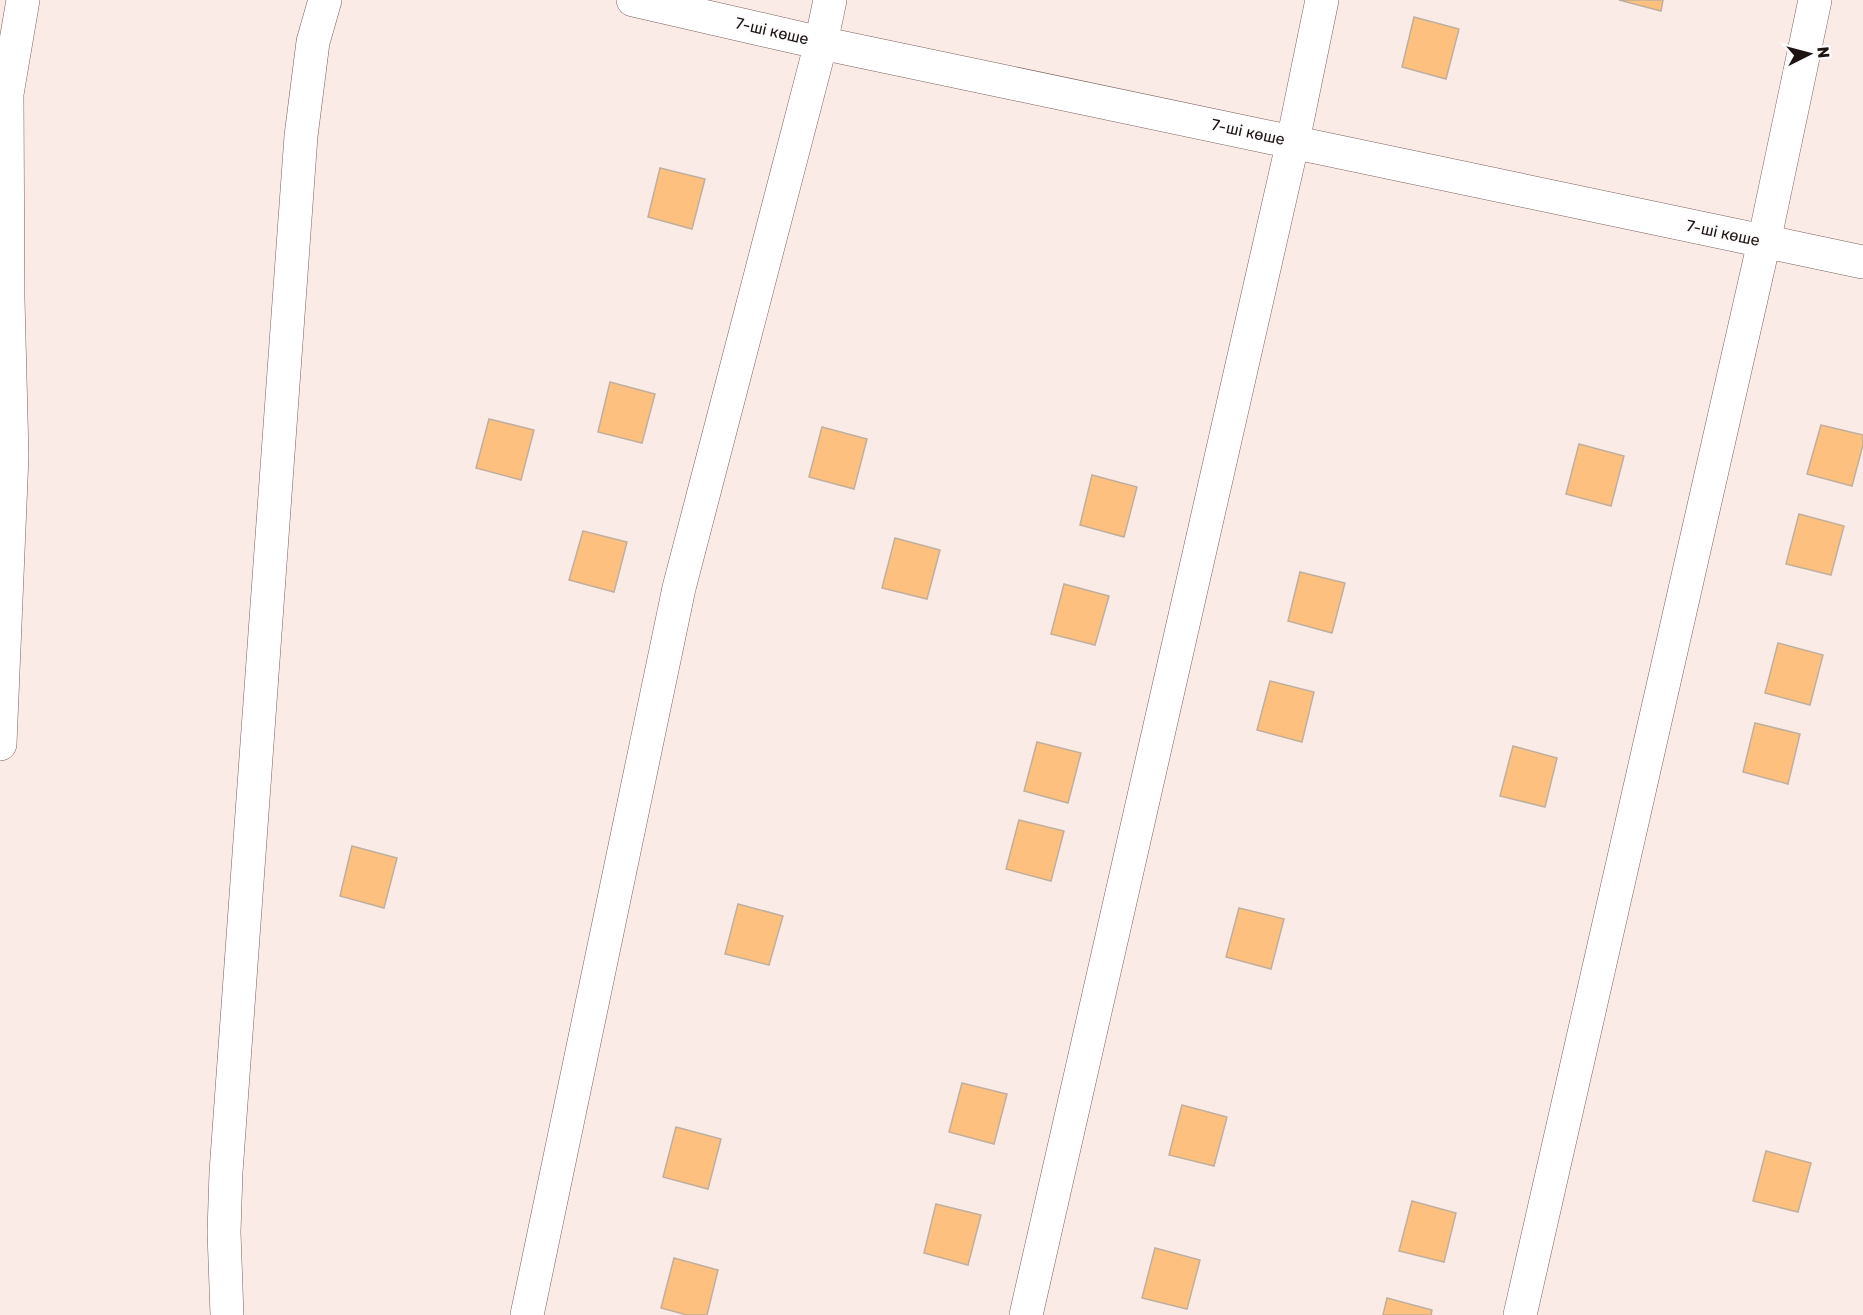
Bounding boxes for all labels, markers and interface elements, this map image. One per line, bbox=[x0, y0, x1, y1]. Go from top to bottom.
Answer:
street label: 7-ші көше bbox=[733, 13, 811, 49]
north arrow bbox=[1779, 24, 1839, 84]
text: N bbox=[1813, 46, 1833, 59]
street label: 7-ші көше bbox=[1209, 115, 1287, 149]
street label: 7-ші көше bbox=[1684, 216, 1762, 250]

